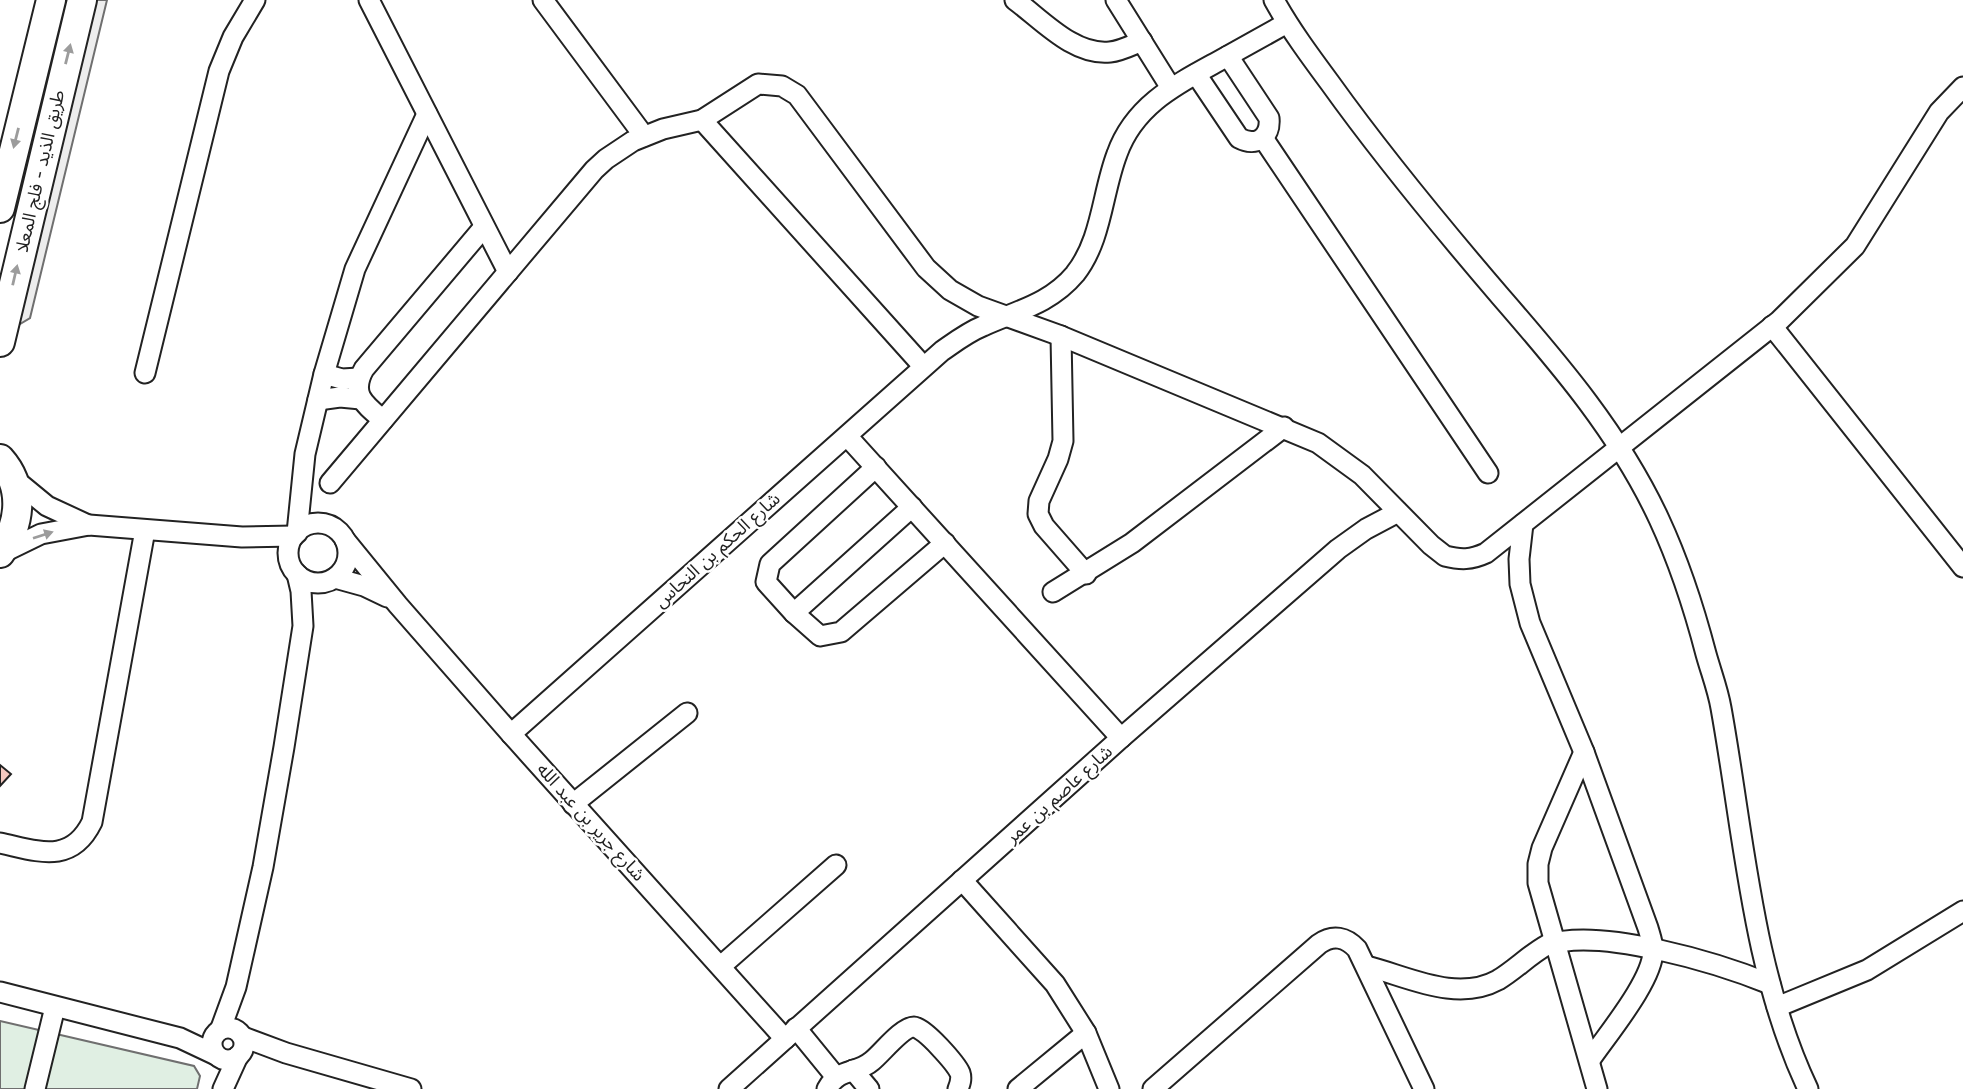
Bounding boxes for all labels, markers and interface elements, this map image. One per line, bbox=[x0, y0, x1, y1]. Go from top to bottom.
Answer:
one-way arrow bbox=[63, 43, 74, 65]
street label: طريق الذيد - فلج المعلا bbox=[11, 88, 71, 255]
one-way arrow bbox=[10, 127, 21, 149]
one-way arrow bbox=[10, 264, 21, 286]
street label: شارع الحكم بن النحاس bbox=[649, 488, 787, 615]
one-way arrow bbox=[32, 529, 53, 540]
street label: شارع عاصم بن عمر bbox=[1000, 740, 1119, 851]
street label: شارع جرير بن عبد الله bbox=[530, 758, 650, 888]

